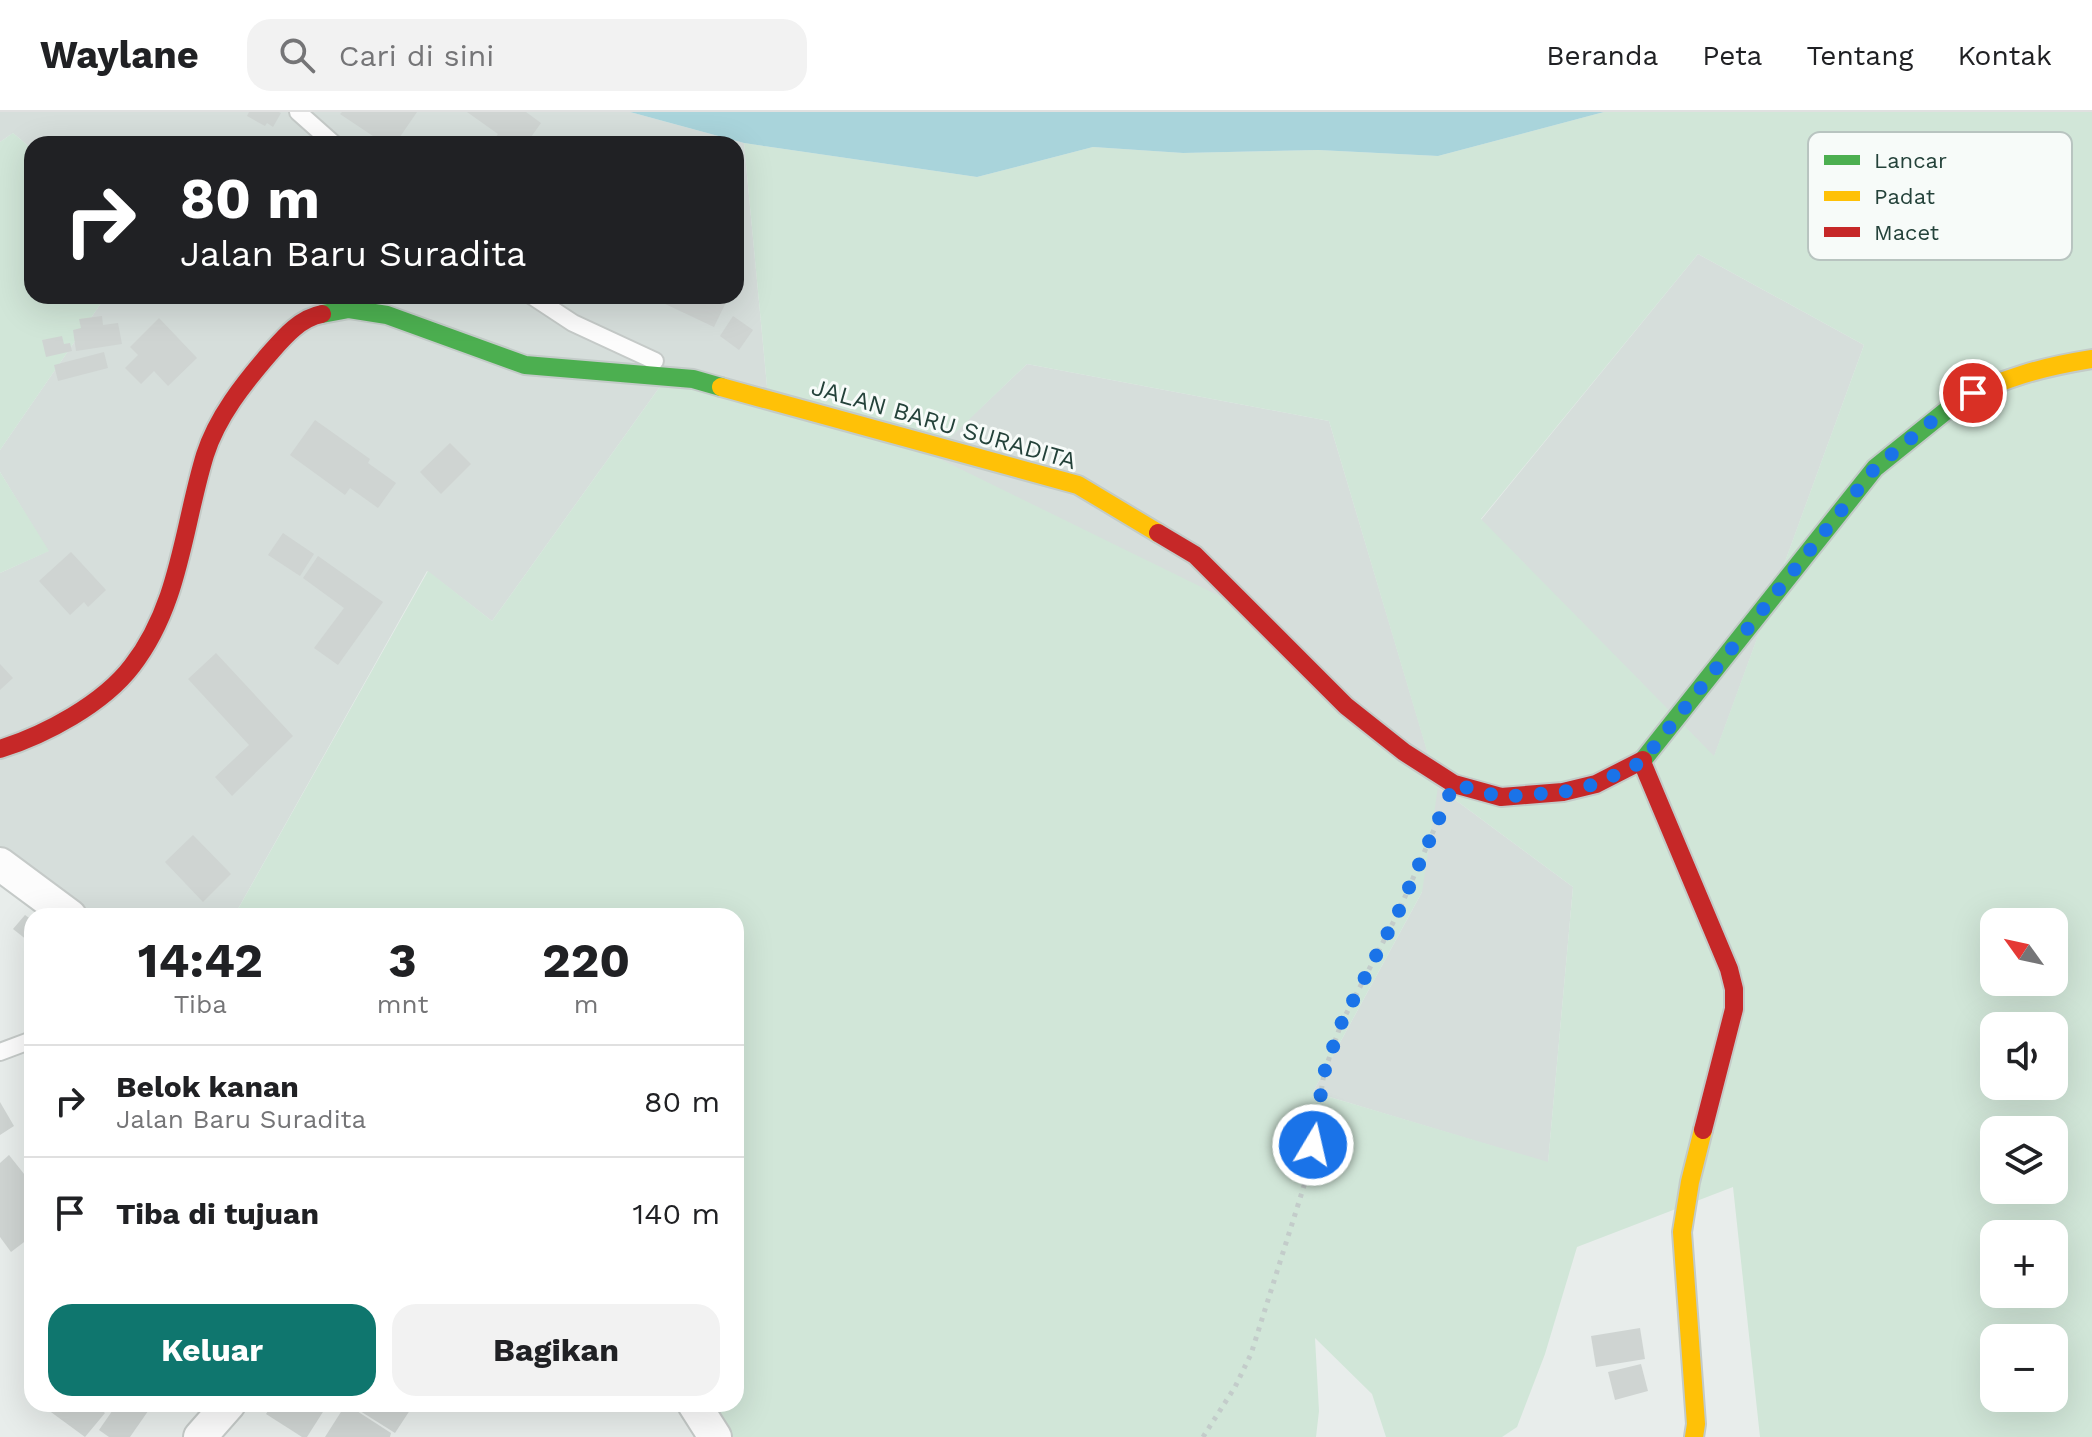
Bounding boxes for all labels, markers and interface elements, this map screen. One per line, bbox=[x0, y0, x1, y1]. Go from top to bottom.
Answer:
search box bbox=[247, 19, 807, 91]
text: Waylane bbox=[40, 33, 199, 77]
icon: search bbox=[275, 33, 319, 77]
text: Cari di sini bbox=[339, 38, 494, 73]
text: Beranda bbox=[1546, 39, 1658, 72]
text: Peta bbox=[1702, 39, 1762, 72]
text: Tentang bbox=[1806, 39, 1913, 72]
text: Kontak bbox=[1957, 39, 2052, 72]
legend bbox=[1808, 132, 2072, 260]
text: Lancar bbox=[1874, 148, 1947, 173]
text: 80 m bbox=[180, 166, 320, 232]
icon: right bbox=[48, 168, 152, 272]
text: Padat bbox=[1874, 184, 1935, 209]
text: Macet bbox=[1874, 220, 1939, 245]
text: Jalan Baru Suradita bbox=[180, 233, 526, 275]
pin bbox=[1939, 359, 2007, 427]
icon: arrive bbox=[1951, 371, 1995, 415]
street label: JALAN BARU SURADITA bbox=[808, 373, 1080, 475]
north arrow bbox=[1980, 908, 2068, 996]
map controls bbox=[1980, 908, 2068, 1412]
text: 14:42 bbox=[138, 932, 263, 989]
text: 3 bbox=[388, 932, 417, 989]
text: 220 bbox=[542, 932, 630, 989]
text: Tiba bbox=[174, 989, 227, 1019]
text: mnt bbox=[377, 989, 428, 1019]
text: m bbox=[574, 989, 599, 1019]
button: sound bbox=[1980, 1012, 2068, 1100]
text: Belok kanan bbox=[116, 1069, 299, 1104]
icon: right bbox=[48, 1079, 92, 1123]
text: 80 m bbox=[644, 1084, 720, 1119]
position arrow bbox=[1271, 1103, 1355, 1187]
text: Jalan Baru Suradita bbox=[116, 1104, 366, 1134]
button: layers bbox=[1980, 1116, 2068, 1204]
icon: arrive bbox=[48, 1191, 92, 1235]
text: Tiba di tujuan bbox=[116, 1196, 319, 1231]
text: 140 m bbox=[632, 1196, 720, 1231]
button: + bbox=[1980, 1220, 2068, 1308]
button: Keluar bbox=[48, 1304, 376, 1396]
button: Bagikan bbox=[392, 1304, 720, 1396]
button: − bbox=[1980, 1324, 2068, 1412]

